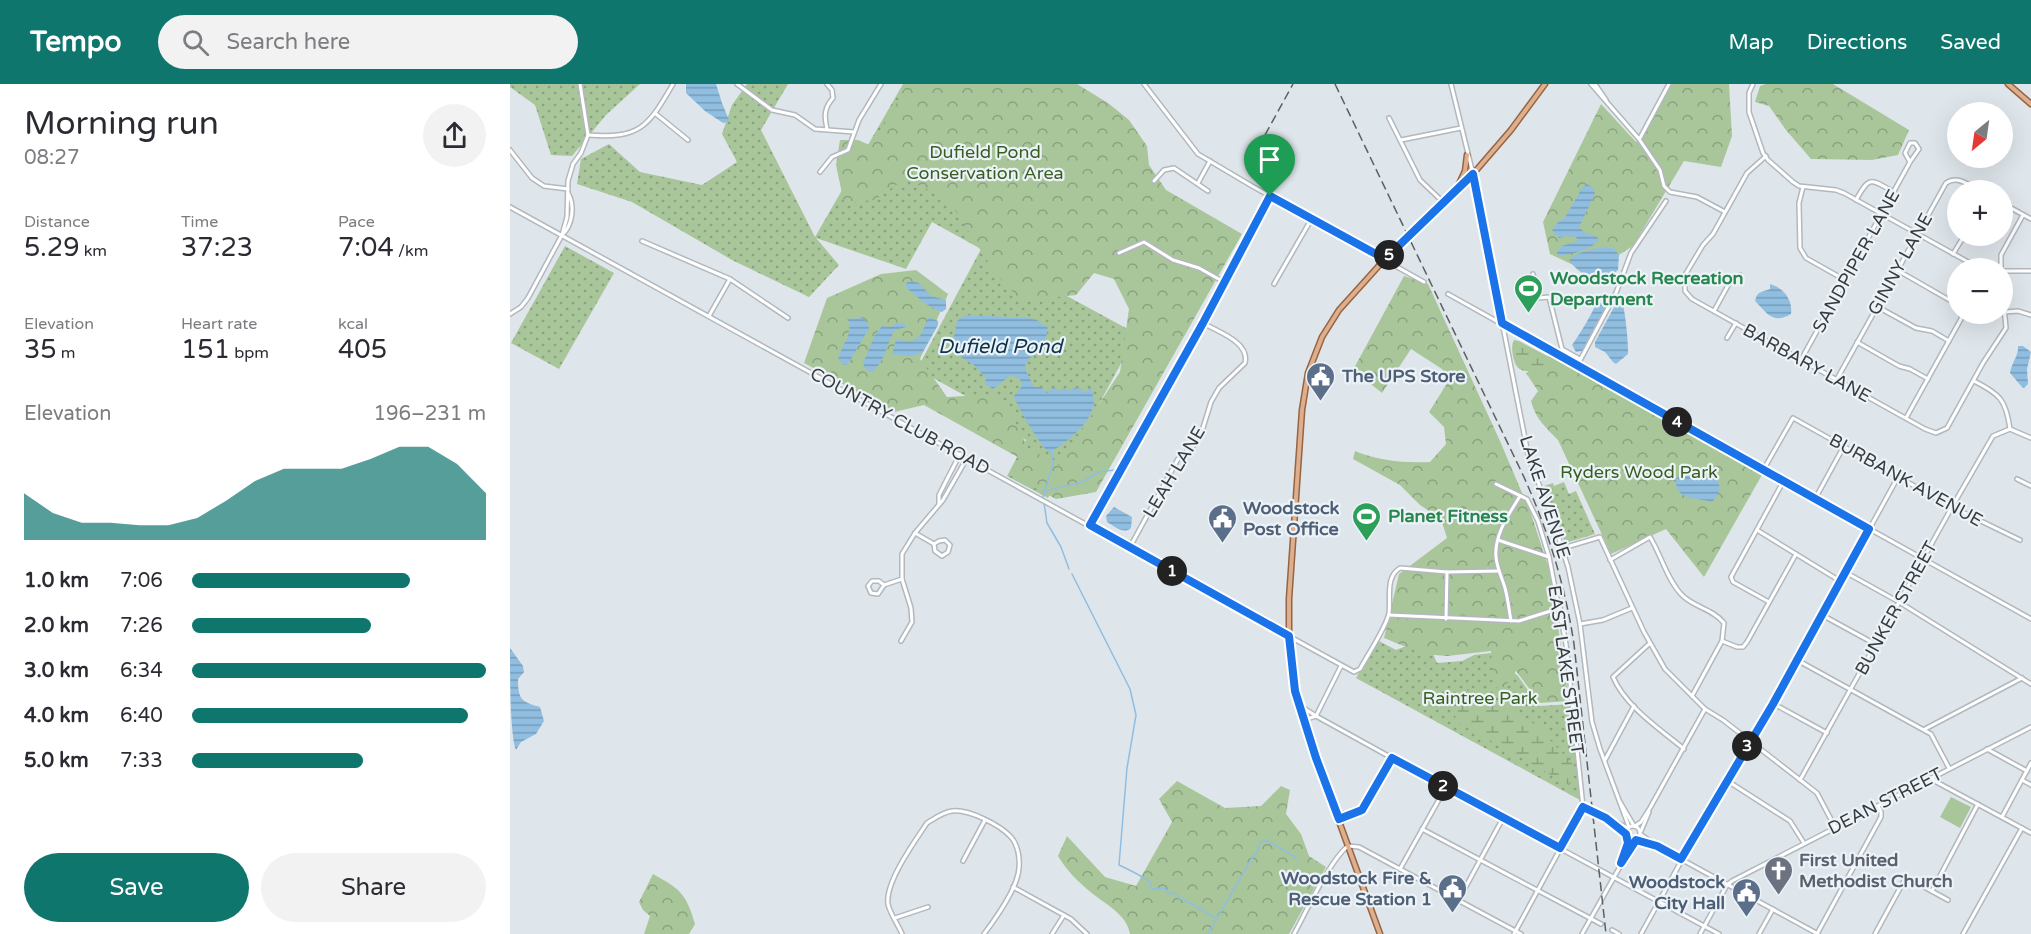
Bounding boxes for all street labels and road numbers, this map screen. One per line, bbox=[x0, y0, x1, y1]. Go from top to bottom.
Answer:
street label: SANDPIPER LANE bbox=[1808, 186, 1904, 336]
street label: GINNY LANE bbox=[1863, 209, 1937, 319]
street label: BARBARY LANE bbox=[1739, 319, 1875, 407]
street label: COUNTRY CLUB ROAD bbox=[806, 362, 994, 480]
street label: LEAH LANE bbox=[1138, 422, 1210, 522]
street label: BURBANK AVENUE bbox=[1825, 429, 1987, 531]
street label: LAKE AVENUE bbox=[1515, 433, 1575, 561]
street label: BUNKER STREET bbox=[1850, 537, 1942, 679]
street label: EAST LAKE STREET bbox=[1543, 584, 1589, 756]
street label: DEAN STREET bbox=[1824, 763, 1946, 839]

